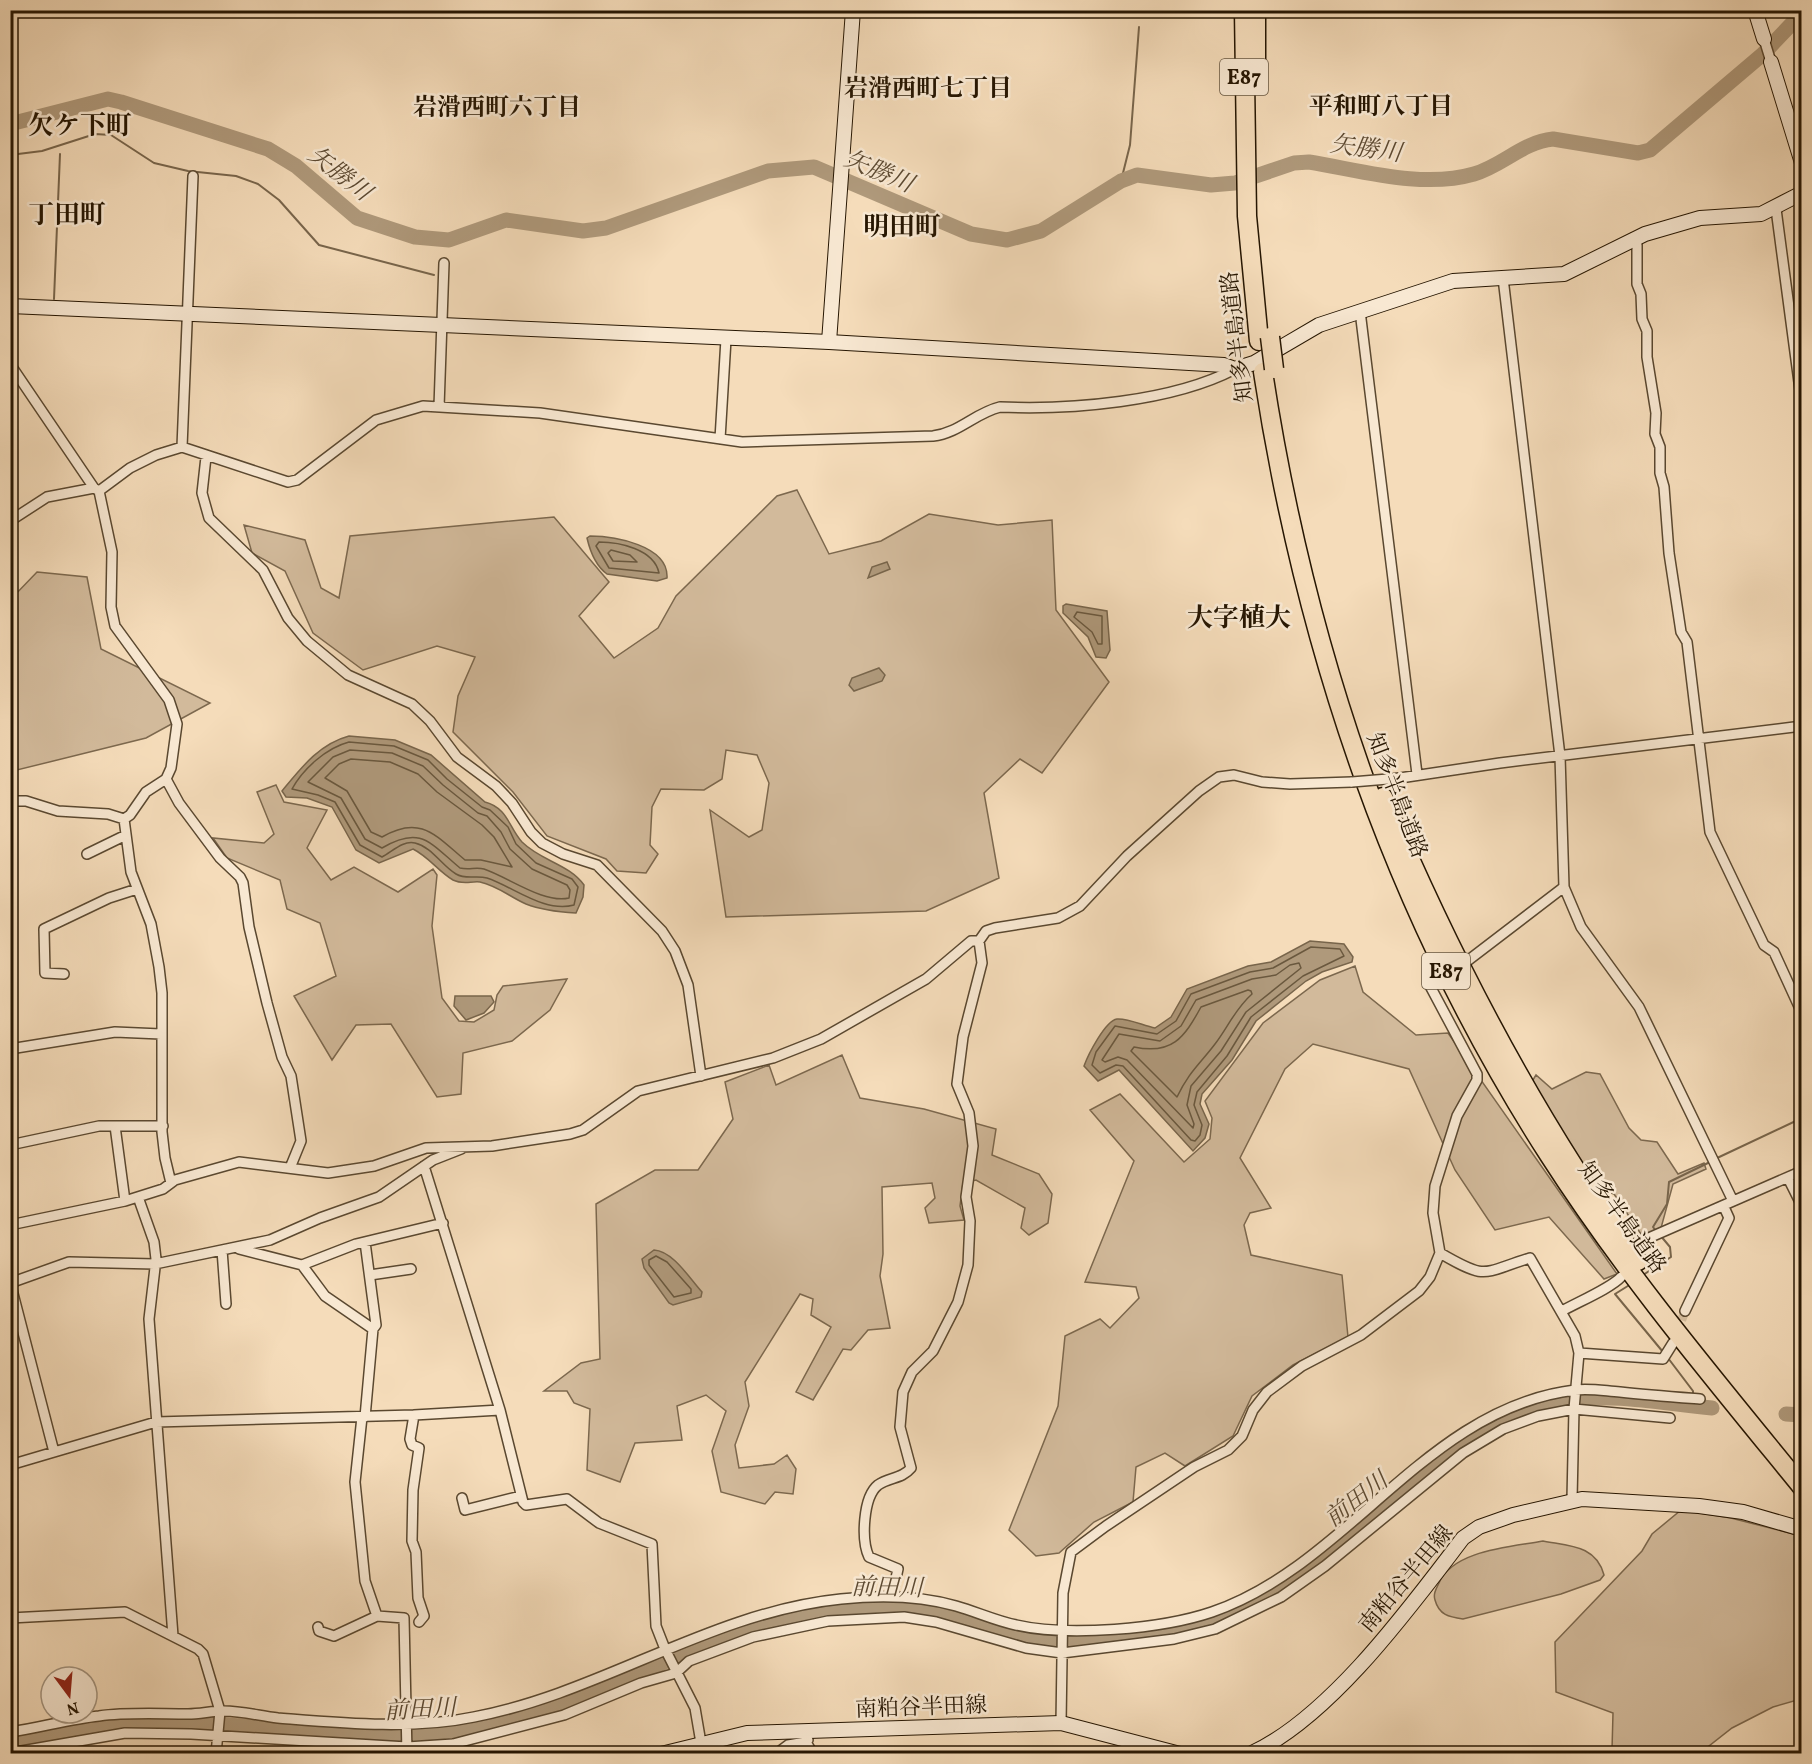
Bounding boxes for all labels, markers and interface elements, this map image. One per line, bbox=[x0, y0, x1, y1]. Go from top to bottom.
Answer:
road number: E87 bbox=[1220, 59, 1268, 95]
district label: 岩滑西町七丁目 bbox=[844, 73, 1012, 107]
district label: 平和町八丁目 bbox=[1309, 91, 1453, 125]
district label: 岩滑西町六丁目 bbox=[413, 92, 581, 126]
district label: 欠ケ下町 bbox=[28, 109, 132, 145]
water label: 矢勝川 bbox=[1328, 128, 1407, 172]
water label: 矢勝川 bbox=[300, 139, 380, 212]
water label: 矢勝川 bbox=[838, 143, 921, 204]
district label: 丁田町 bbox=[28, 198, 106, 234]
district label: 明田町 bbox=[863, 210, 941, 246]
street label: 知多半島道路 bbox=[1215, 269, 1262, 404]
district label: 大字植大 bbox=[1187, 601, 1291, 637]
street label: 知多半島道路 bbox=[1358, 729, 1434, 863]
road number: E87 bbox=[1422, 953, 1470, 989]
street label: 知多半島道路 bbox=[1570, 1156, 1672, 1281]
water label: 前田川 bbox=[1318, 1463, 1398, 1536]
street label: 南粕谷半田線 bbox=[1353, 1519, 1461, 1640]
water label: 前田川 bbox=[851, 1571, 926, 1607]
north arrow bbox=[39, 1665, 99, 1725]
street label: 南粕谷半田線 bbox=[855, 1691, 988, 1726]
water label: 前田川 bbox=[383, 1692, 460, 1730]
text: N bbox=[64, 1695, 81, 1720]

